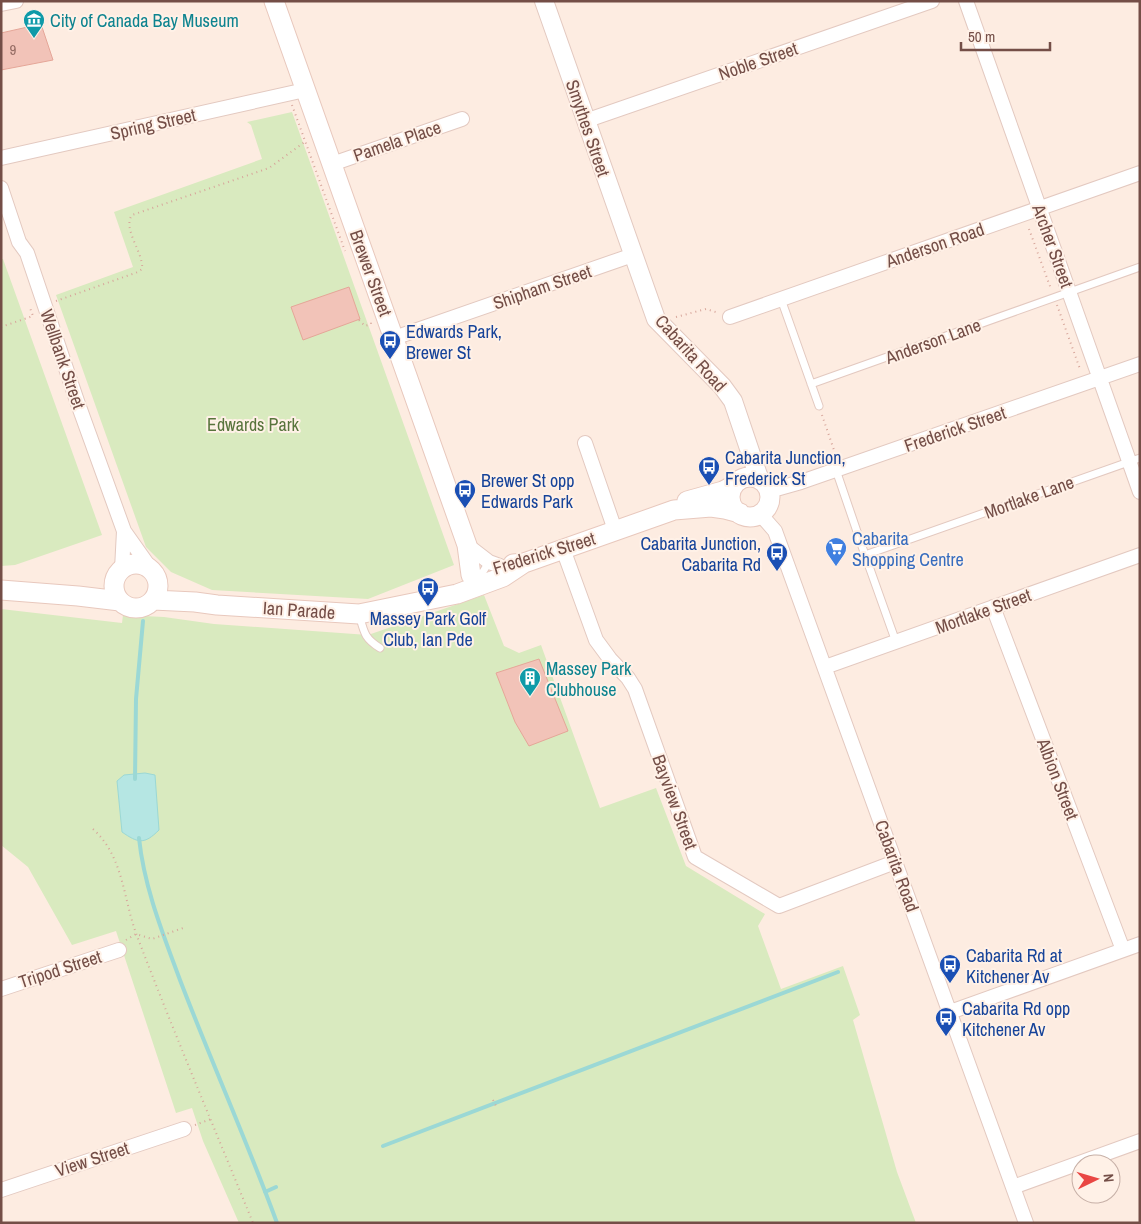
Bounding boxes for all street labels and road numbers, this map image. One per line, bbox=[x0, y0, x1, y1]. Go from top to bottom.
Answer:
street label: Noble Street bbox=[715, 36, 801, 86]
street label: Smythes Street bbox=[560, 76, 616, 180]
street label: Spring Street bbox=[108, 102, 198, 146]
street label: Pamela Place bbox=[350, 114, 444, 168]
street label: Archer Street bbox=[1026, 200, 1080, 291]
street label: Anderson Road bbox=[881, 216, 988, 274]
street label: Brewer Street bbox=[344, 226, 398, 320]
street label: Shipham Street bbox=[489, 258, 595, 316]
street label: Wellbank Street bbox=[34, 306, 92, 412]
street label: Cabarita Road bbox=[650, 309, 732, 397]
street label: Anderson Lane bbox=[881, 312, 984, 370]
street label: Frederick Street bbox=[901, 400, 1009, 458]
street label: Mortlake Lane bbox=[981, 469, 1077, 525]
street label: Frederick Street bbox=[490, 526, 598, 580]
street label: Mortlake Street bbox=[932, 582, 1034, 640]
street label: Ian Parade bbox=[262, 595, 336, 625]
street label: Albion Street bbox=[1031, 734, 1085, 823]
street label: Bayview Street bbox=[646, 751, 704, 853]
street label: Cabarita Road bbox=[869, 817, 925, 915]
street label: Tripod Street bbox=[15, 944, 105, 994]
street label: View Street bbox=[52, 1135, 132, 1183]

